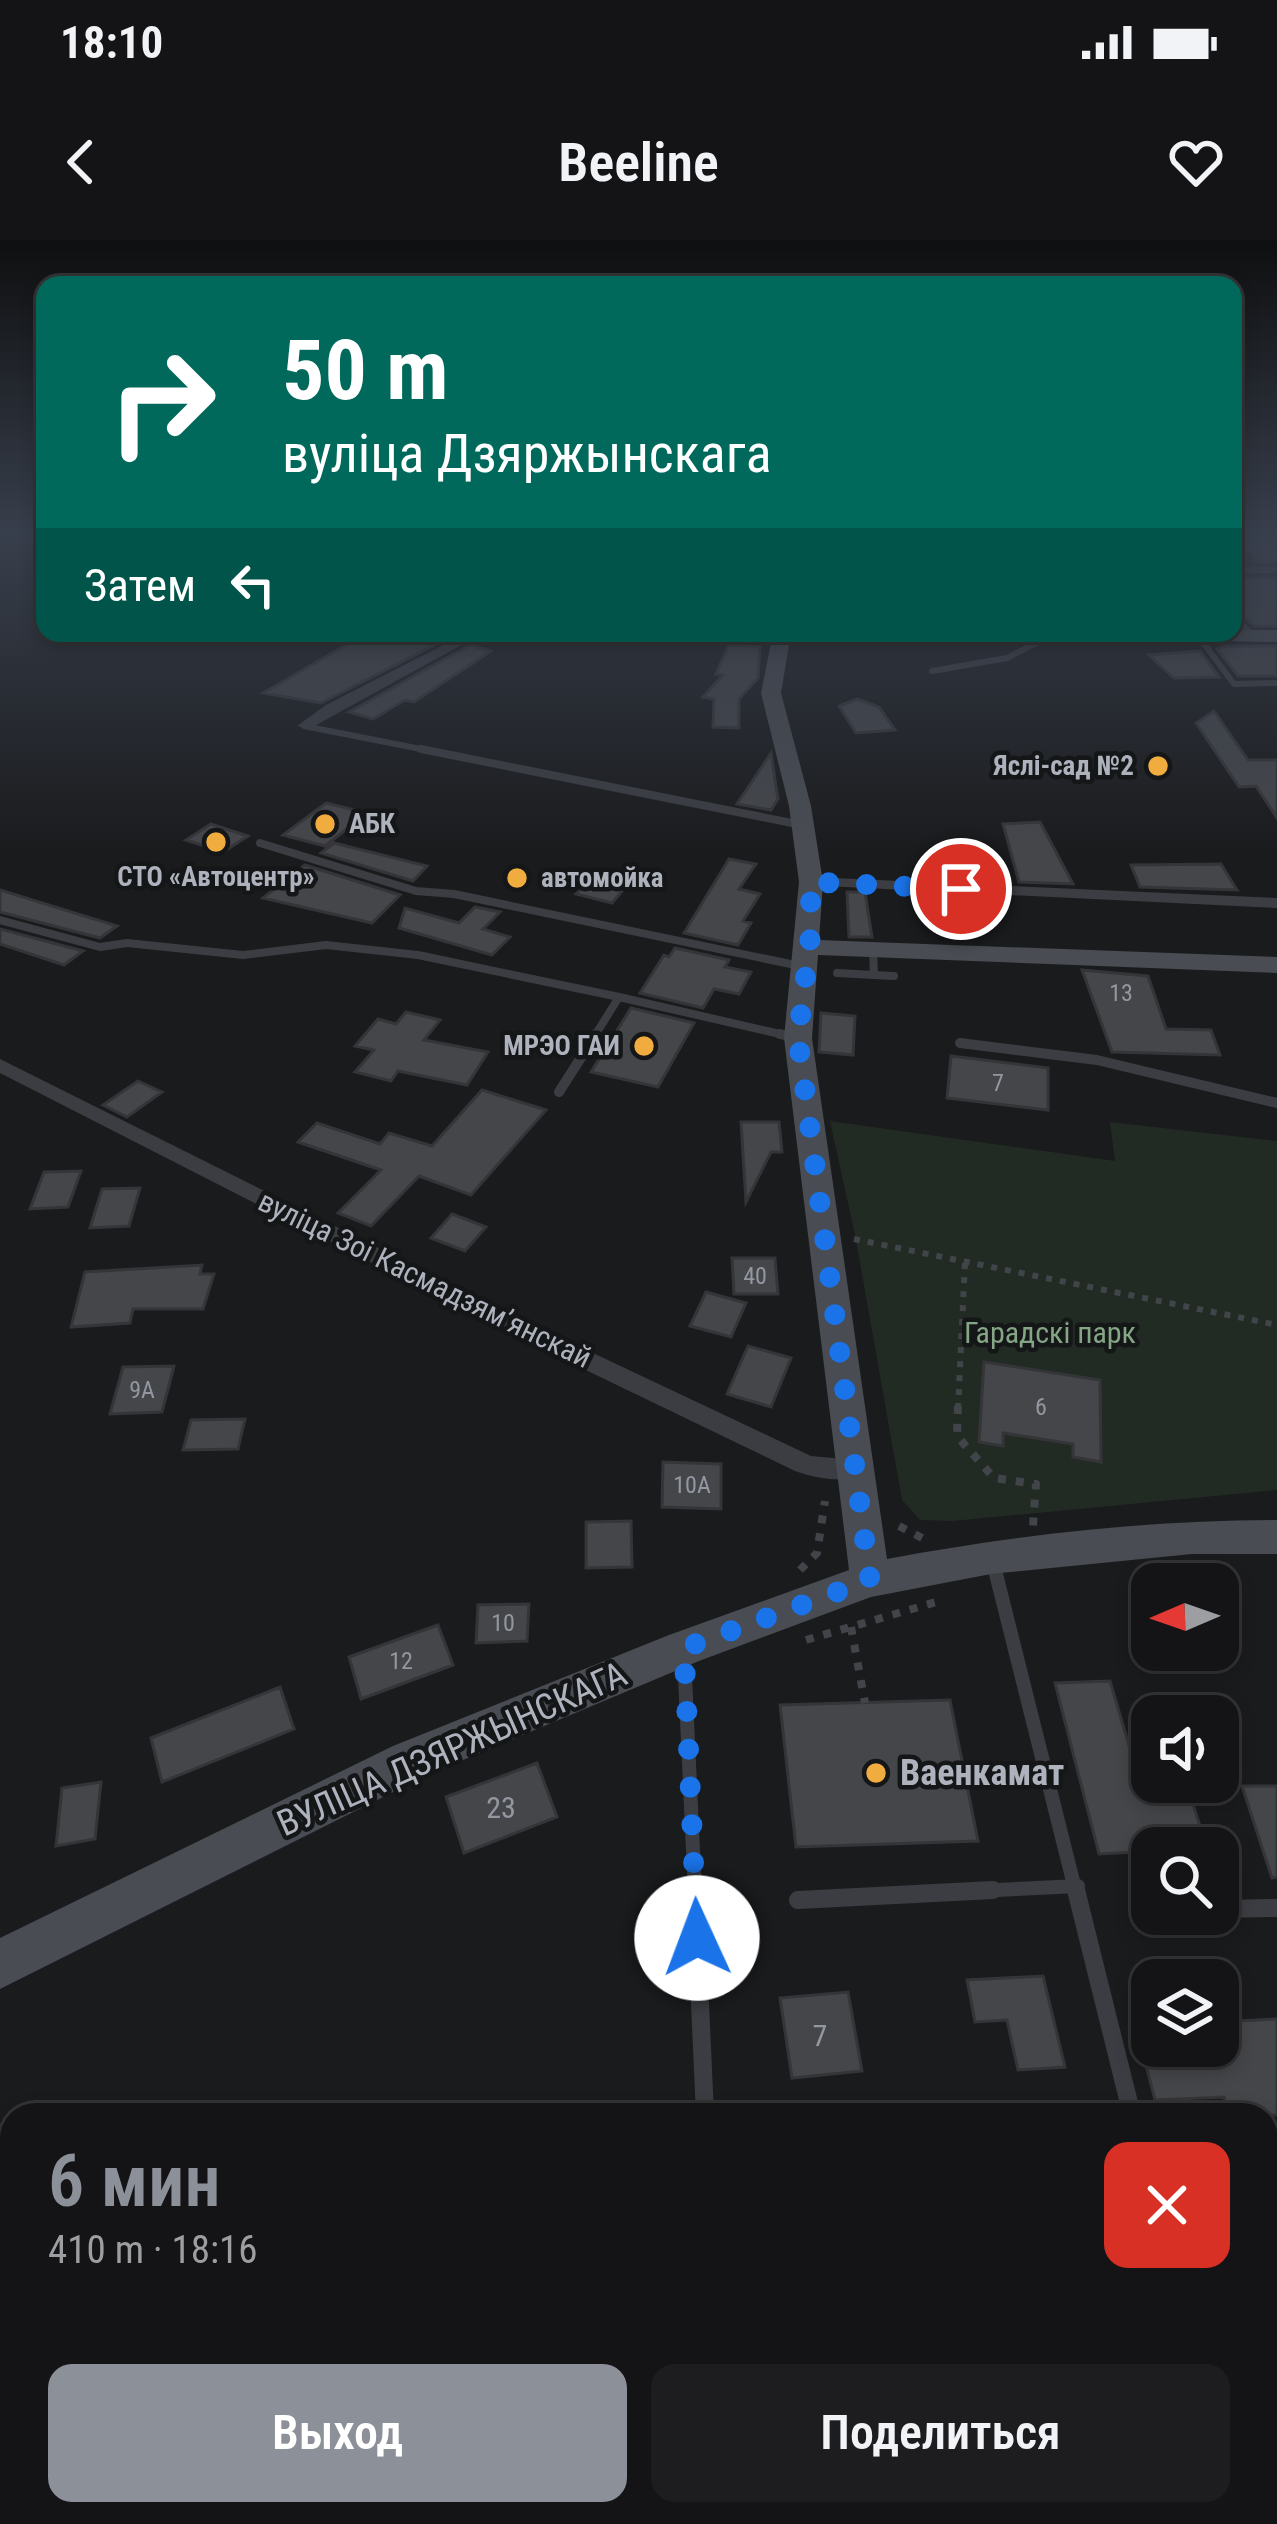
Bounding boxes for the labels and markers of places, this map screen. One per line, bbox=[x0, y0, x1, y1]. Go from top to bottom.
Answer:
place label: Яслі-сад №2 bbox=[993, 750, 1134, 782]
marker: Яслі-сад №2 bbox=[1145, 753, 1171, 779]
place label: АБК bbox=[349, 808, 396, 840]
marker: АБК bbox=[312, 811, 338, 837]
marker: СТО «Автоцентр» bbox=[203, 829, 229, 855]
pin bbox=[910, 838, 1012, 940]
place label: СТО «Автоцентр» bbox=[117, 861, 315, 893]
place label: автомойка bbox=[541, 862, 663, 894]
marker: автомойка bbox=[504, 865, 530, 891]
place label: МРЭО ГАИ bbox=[503, 1030, 620, 1062]
marker: МРЭО ГАИ bbox=[631, 1033, 657, 1059]
place label: Ваенкамат bbox=[900, 1752, 1064, 1794]
marker: Ваенкамат bbox=[863, 1760, 889, 1786]

